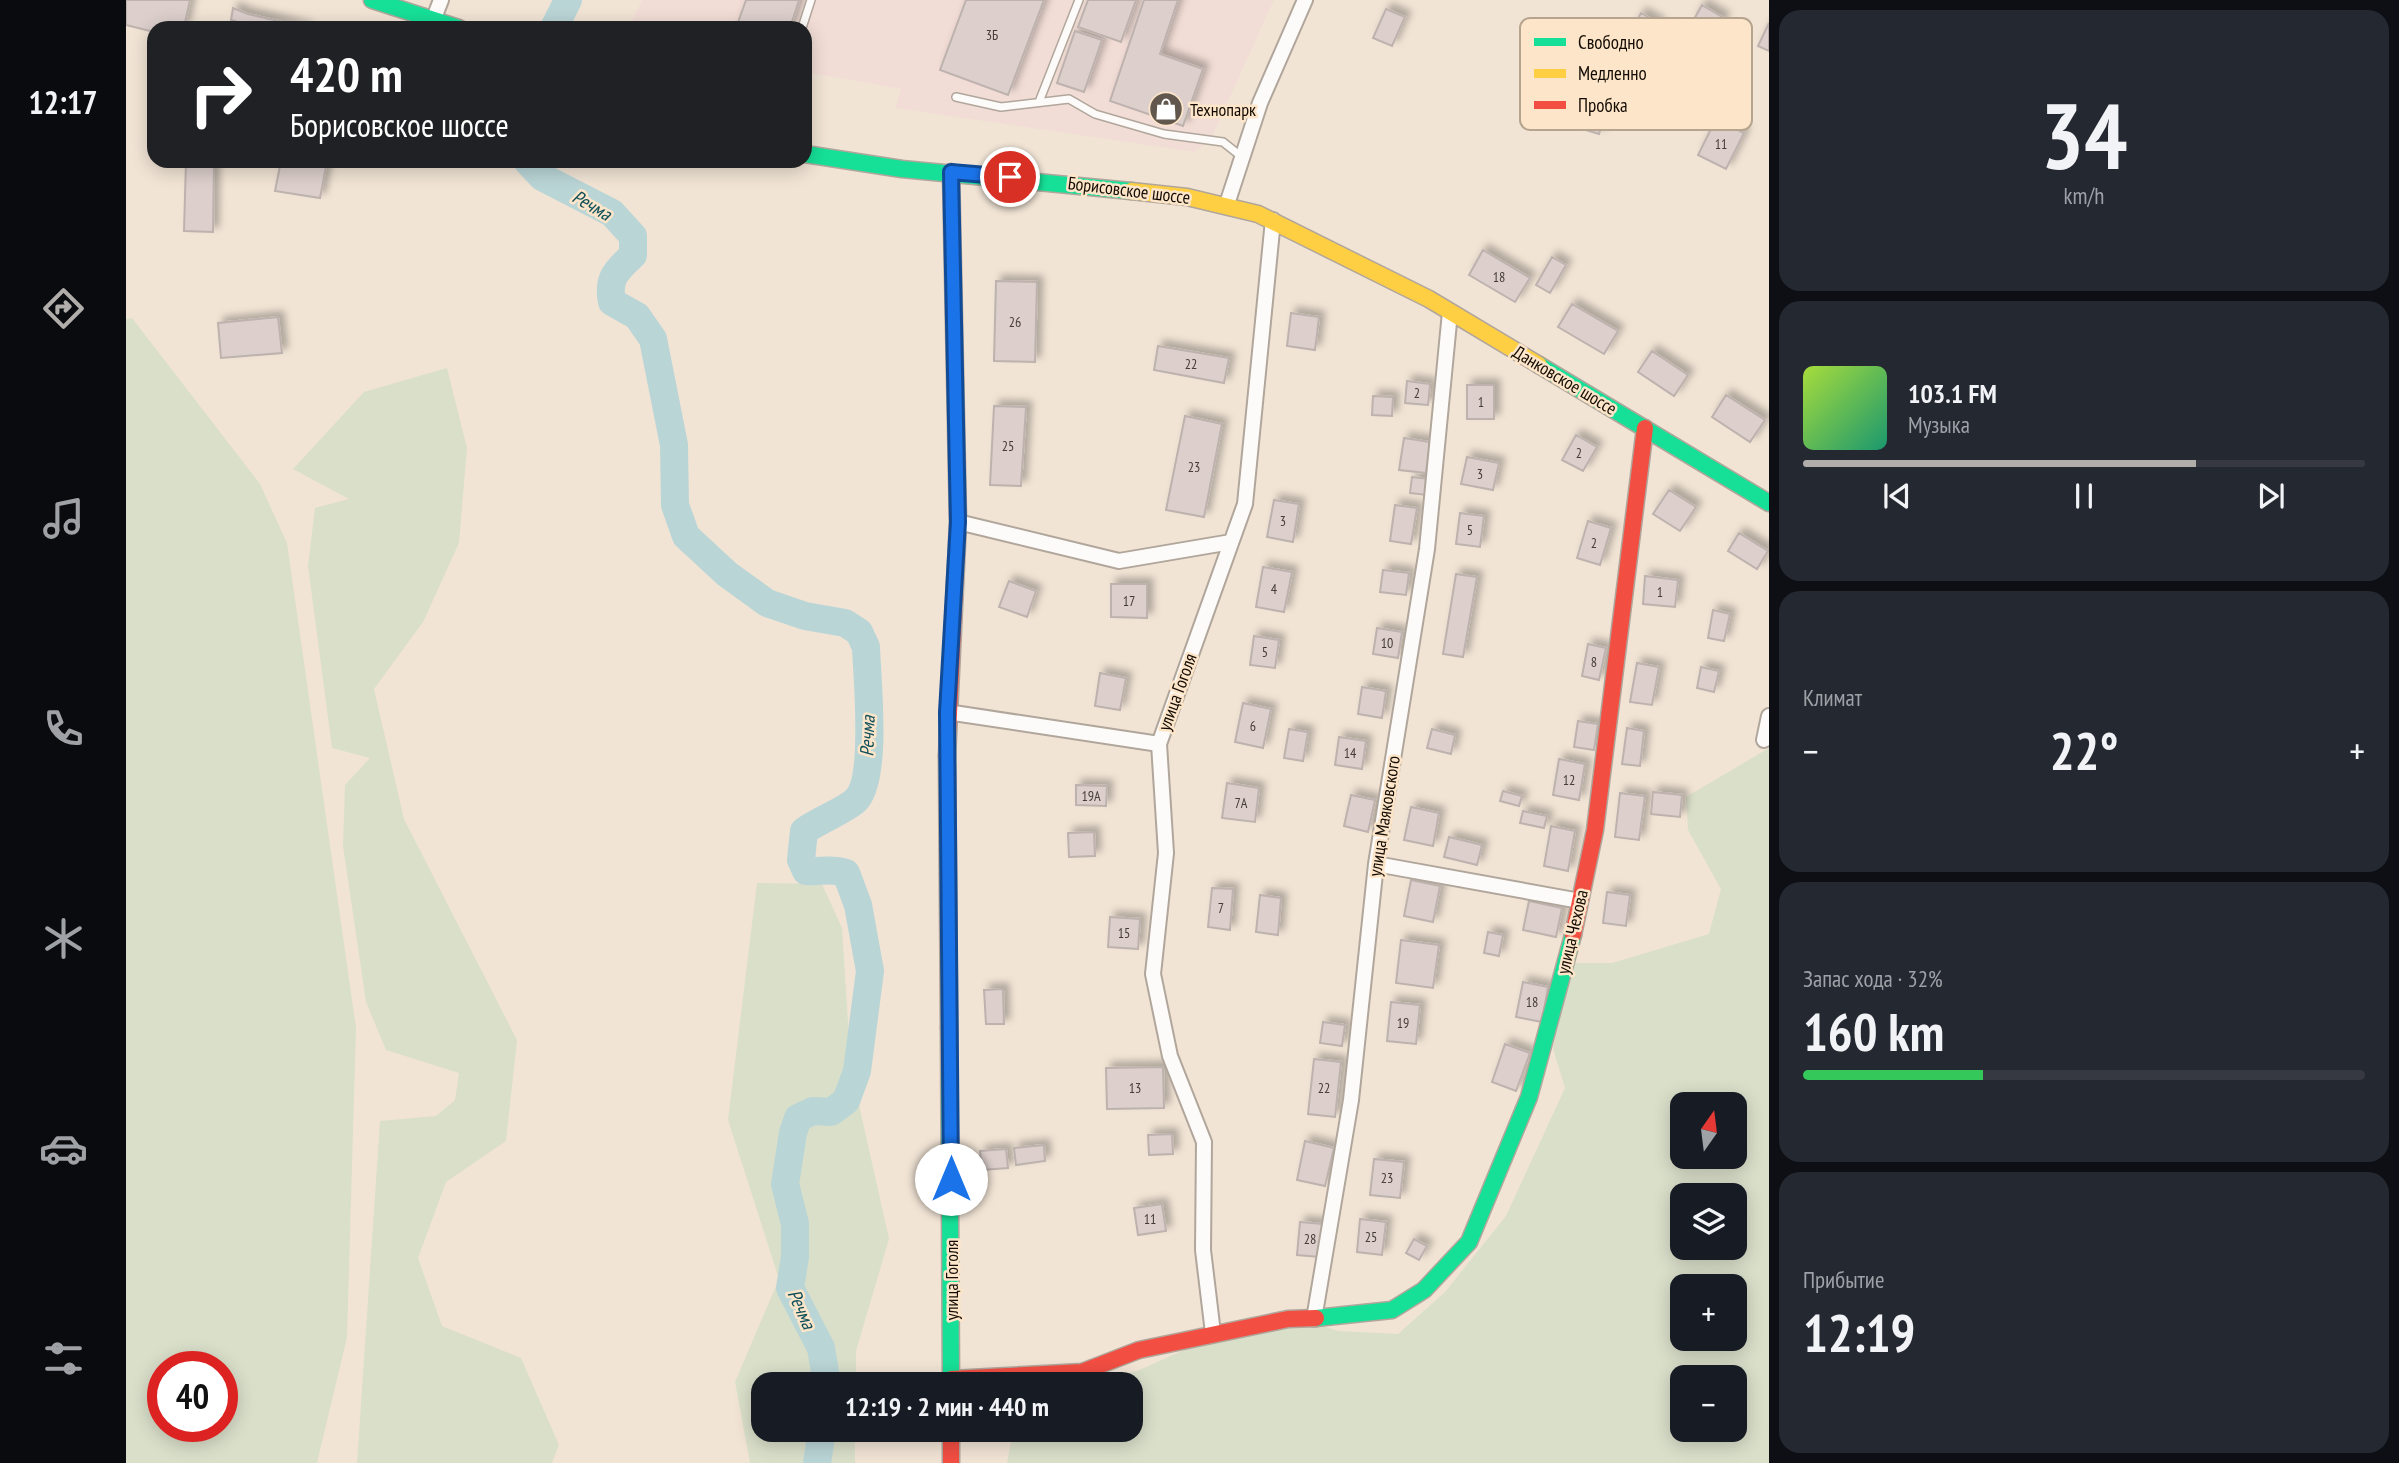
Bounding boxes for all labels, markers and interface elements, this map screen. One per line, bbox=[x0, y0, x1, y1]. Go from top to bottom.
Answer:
legend bbox=[1520, 18, 1752, 130]
house number: 3Б bbox=[986, 26, 998, 44]
text: Свободно bbox=[1578, 30, 1644, 54]
text: 420 m bbox=[290, 42, 403, 106]
icon: right bbox=[175, 49, 266, 140]
text: Медленно bbox=[1578, 61, 1647, 85]
text: 34 bbox=[2041, 76, 2128, 194]
text: 12:17 bbox=[28, 81, 98, 123]
shop icon: Технопарк bbox=[1147, 90, 1185, 128]
text: Пробка bbox=[1578, 93, 1628, 117]
place label: Технопарк bbox=[1190, 98, 1256, 121]
text: Борисовское шоссе bbox=[290, 104, 509, 146]
house number: 11 bbox=[1715, 135, 1727, 153]
pin bbox=[980, 147, 1040, 207]
icon: arrive bbox=[991, 158, 1029, 196]
street label: Борисовское шоссе bbox=[1067, 171, 1191, 209]
text: km/h bbox=[2064, 181, 2104, 210]
water label: Речма bbox=[568, 184, 617, 226]
house number: 18 bbox=[1493, 268, 1505, 286]
icon: directions bbox=[39, 284, 88, 333]
house number: 26 bbox=[1009, 313, 1021, 331]
street label: Данковское шоссе bbox=[1509, 340, 1621, 420]
house number: 22 bbox=[1185, 355, 1197, 373]
text: 103.1 FM bbox=[1908, 377, 1997, 410]
house number: 2 bbox=[1414, 384, 1420, 402]
house number: 1 bbox=[1478, 393, 1484, 411]
text: Музыка bbox=[1908, 410, 1970, 439]
house number: 25 bbox=[1002, 437, 1014, 455]
house number: 2 bbox=[1576, 444, 1582, 462]
house number: 23 bbox=[1188, 458, 1200, 476]
house number: 3 bbox=[1477, 465, 1483, 483]
icon: previous bbox=[1878, 477, 1916, 515]
icon: pause bbox=[2065, 477, 2103, 515]
icon: next bbox=[2252, 477, 2290, 515]
icon: music bbox=[39, 494, 88, 543]
house number: 3 bbox=[1280, 512, 1286, 530]
house number: 5 bbox=[1467, 521, 1473, 539]
house number: 2 bbox=[1591, 534, 1597, 552]
house number: 4 bbox=[1271, 580, 1278, 598]
house number: 1 bbox=[1657, 583, 1663, 601]
house number: 17 bbox=[1123, 592, 1135, 610]
house number: 10 bbox=[1381, 634, 1393, 652]
house number: 5 bbox=[1262, 643, 1268, 661]
street label: улица Гоголя bbox=[1152, 650, 1202, 734]
house number: 8 bbox=[1591, 653, 1597, 671]
text: Климат bbox=[1803, 683, 1862, 712]
icon: phone bbox=[39, 704, 88, 753]
water label: Речма bbox=[854, 714, 880, 757]
house number: 6 bbox=[1250, 717, 1256, 735]
text: 22° bbox=[2050, 717, 2118, 784]
text: − bbox=[1803, 726, 1819, 775]
text: + bbox=[2349, 726, 2365, 775]
house number: 14 bbox=[1344, 744, 1357, 762]
street label: улица Маяковского bbox=[1363, 754, 1405, 878]
house number: 12 bbox=[1563, 771, 1575, 789]
house number: 19А bbox=[1081, 787, 1101, 805]
house number: 7А bbox=[1235, 794, 1248, 812]
street label: улица Чехова bbox=[1551, 888, 1593, 976]
house number: 7 bbox=[1218, 899, 1224, 917]
icon: climate bbox=[39, 914, 88, 963]
house number: 15 bbox=[1118, 924, 1130, 942]
text: Запас хода · 32% bbox=[1803, 964, 1943, 993]
house number: 18 bbox=[1526, 993, 1538, 1011]
text: 160 km bbox=[1803, 998, 1944, 1065]
house number: 19 bbox=[1397, 1014, 1409, 1032]
house number: 13 bbox=[1129, 1079, 1141, 1097]
house number: 22 bbox=[1318, 1079, 1330, 1097]
north arrow bbox=[1670, 1092, 1746, 1169]
map controls bbox=[1670, 1092, 1747, 1442]
icon: car bbox=[39, 1124, 88, 1173]
position arrow bbox=[914, 1142, 988, 1216]
house number: 23 bbox=[1381, 1169, 1393, 1187]
button: layers bbox=[1670, 1183, 1747, 1260]
house number: 11 bbox=[1144, 1210, 1156, 1228]
house number: 25 bbox=[1365, 1228, 1377, 1246]
house number: 28 bbox=[1304, 1230, 1316, 1248]
street label: улица Гоголя bbox=[940, 1240, 963, 1320]
text: Прибытие bbox=[1803, 1265, 1884, 1294]
button: + bbox=[1670, 1274, 1747, 1351]
water label: Речма bbox=[783, 1285, 822, 1334]
text: 12:19 bbox=[1803, 1299, 1915, 1366]
icon: filters bbox=[39, 1334, 88, 1383]
speed limit sign: 40 bbox=[147, 1351, 238, 1442]
button: − bbox=[1670, 1365, 1747, 1442]
text: 12:19 · 2 мин · 440 m bbox=[845, 1390, 1049, 1423]

